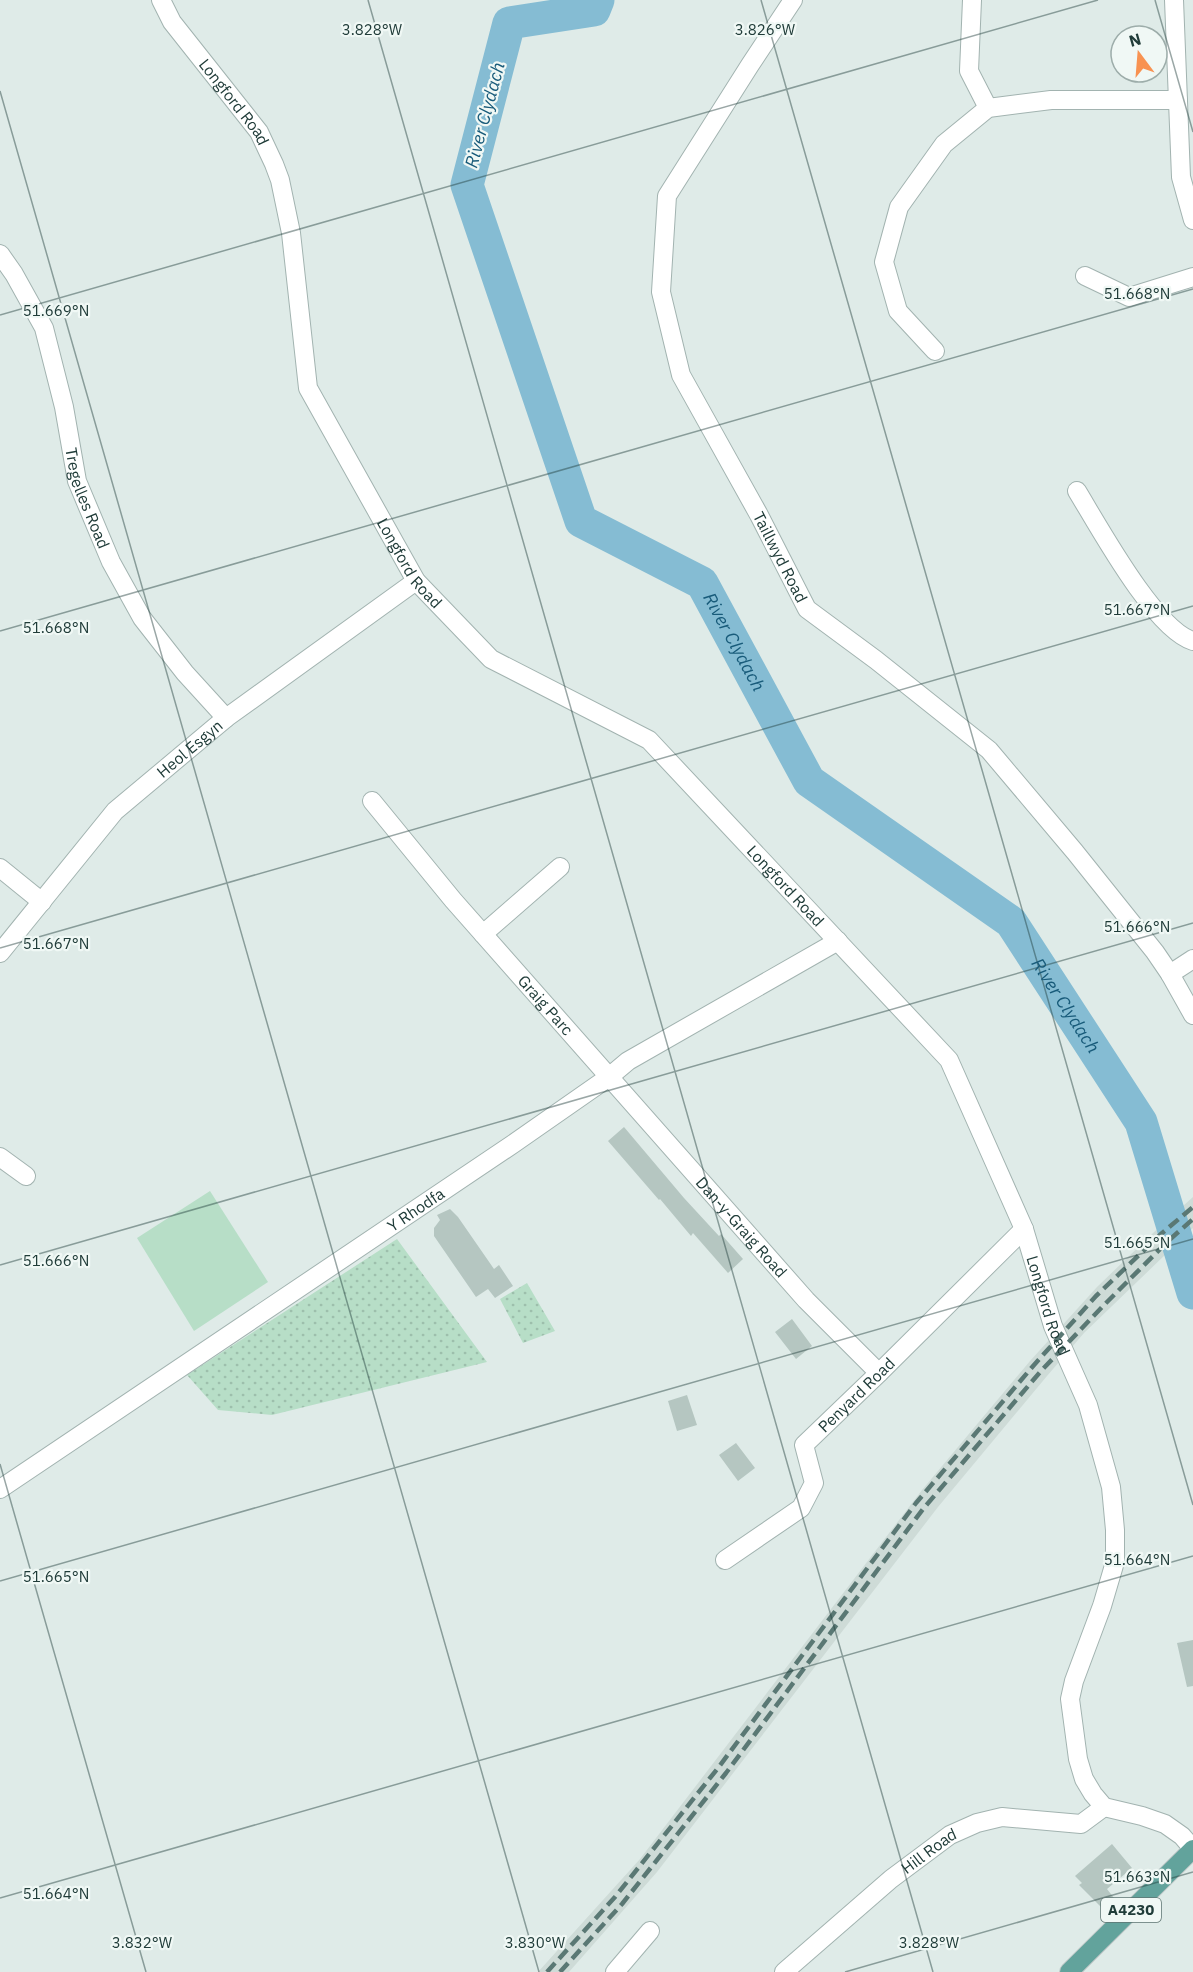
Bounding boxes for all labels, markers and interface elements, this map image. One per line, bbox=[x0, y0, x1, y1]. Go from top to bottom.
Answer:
text: 3.828°W bbox=[342, 20, 403, 39]
text: 3.826°W bbox=[735, 20, 796, 39]
north arrow bbox=[1109, 24, 1169, 84]
text: N bbox=[1127, 28, 1143, 51]
street label: Longford Road bbox=[195, 54, 274, 148]
water label: River Clydach bbox=[459, 59, 510, 170]
text: 51.668°N bbox=[1104, 284, 1170, 303]
text: 51.669°N bbox=[23, 301, 89, 320]
street label: Tregelles Road bbox=[61, 446, 114, 551]
street label: Taillwyd Road bbox=[749, 508, 812, 606]
street label: Longford Road bbox=[373, 515, 446, 612]
water label: River Clydach bbox=[698, 589, 770, 695]
text: 51.667°N bbox=[1104, 600, 1170, 619]
text: 51.668°N bbox=[23, 618, 89, 637]
street label: Heol Esgyn bbox=[153, 715, 227, 782]
street label: Longford Road bbox=[743, 841, 829, 931]
text: 51.666°N bbox=[1104, 917, 1170, 936]
text: 51.667°N bbox=[23, 934, 89, 953]
water label: River Clydach bbox=[1027, 953, 1105, 1057]
street label: Graig Parc bbox=[514, 971, 578, 1039]
street label: Dan-y-Graig Road bbox=[692, 1173, 791, 1281]
street label: Y Rhodfa bbox=[383, 1183, 448, 1236]
text: 51.665°N bbox=[1104, 1233, 1170, 1252]
text: 51.666°N bbox=[23, 1251, 89, 1270]
street label: Longford Road bbox=[1022, 1253, 1075, 1358]
street label: Penyard Road bbox=[814, 1353, 899, 1436]
text: 51.664°N bbox=[1104, 1550, 1170, 1569]
text: 51.665°N bbox=[23, 1567, 89, 1586]
street label: Hill Road bbox=[897, 1823, 959, 1878]
text: 51.663°N bbox=[1104, 1867, 1170, 1886]
text: 51.664°N bbox=[23, 1884, 89, 1903]
road number: A4230 bbox=[1101, 1898, 1161, 1922]
text: 3.832°W bbox=[112, 1933, 173, 1952]
text: 3.830°W bbox=[505, 1933, 566, 1952]
text: 3.828°W bbox=[899, 1933, 960, 1952]

